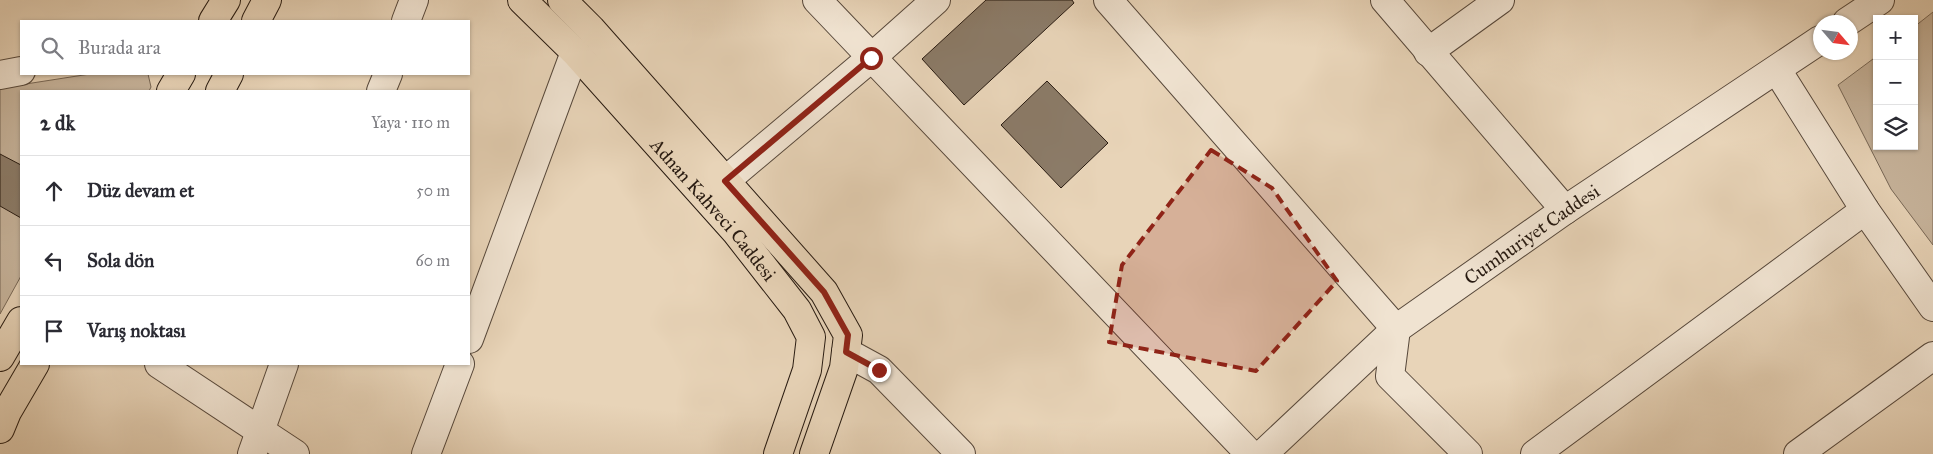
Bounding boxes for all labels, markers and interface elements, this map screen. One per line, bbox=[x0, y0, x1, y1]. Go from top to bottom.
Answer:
north arrow bbox=[1813, 15, 1858, 60]
map controls bbox=[1873, 15, 1918, 150]
button: + bbox=[1873, 15, 1918, 60]
search box bbox=[20, 20, 470, 75]
icon: search bbox=[38, 34, 66, 62]
text: Burada ara bbox=[78, 36, 161, 59]
route start bbox=[860, 47, 883, 70]
button: − bbox=[1873, 60, 1918, 105]
button: layers bbox=[1873, 105, 1918, 150]
text: 2 dk bbox=[40, 110, 75, 136]
text: Yaya · 110 m bbox=[371, 113, 450, 132]
street label: Adnan Kahveci Caddesi bbox=[645, 133, 781, 286]
icon: ahead bbox=[40, 177, 68, 205]
text: Düz devam et bbox=[87, 179, 194, 202]
street label: Cumhuriyet Caddesi bbox=[1460, 179, 1604, 289]
text: 50 m bbox=[416, 181, 450, 200]
icon: left bbox=[40, 247, 68, 275]
text: Sola dön bbox=[87, 249, 154, 272]
text: 60 m bbox=[416, 251, 450, 270]
icon: arrive bbox=[40, 317, 68, 345]
text: Varış noktası bbox=[87, 319, 186, 342]
route end bbox=[868, 359, 891, 382]

